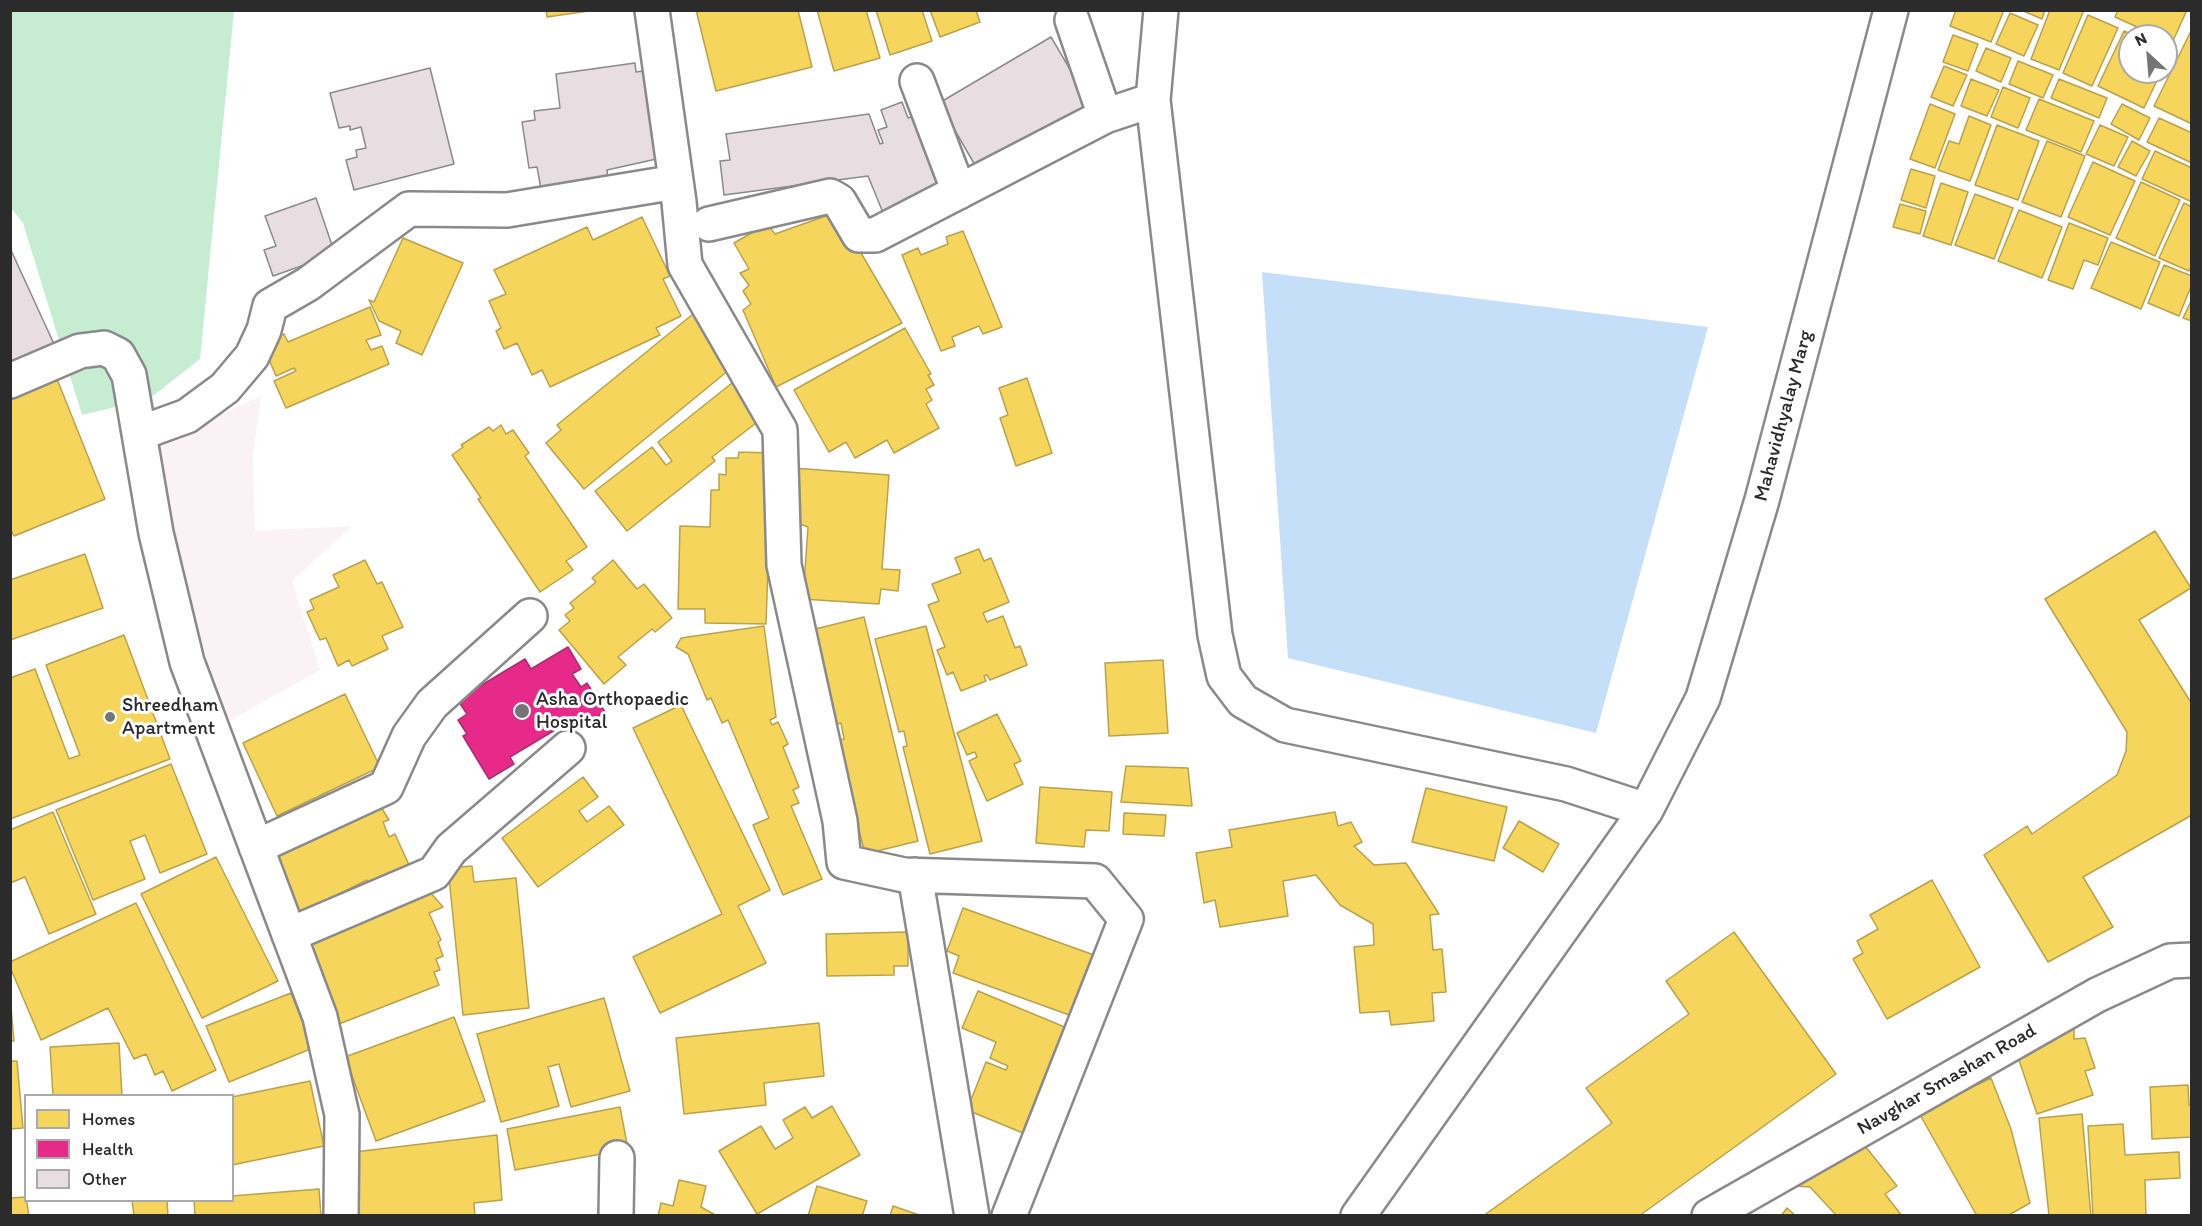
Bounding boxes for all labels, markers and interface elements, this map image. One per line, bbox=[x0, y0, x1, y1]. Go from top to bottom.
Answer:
north arrow bbox=[2118, 24, 2178, 84]
text: N bbox=[2132, 28, 2150, 50]
street label: Mahavidhyalay Marg bbox=[1750, 328, 1818, 504]
place label: Asha Orthopaedic Hospital bbox=[536, 688, 689, 735]
place label: Shreedham Apartment bbox=[122, 694, 219, 741]
marker: Asha Orthopaedic Hospital bbox=[513, 702, 531, 720]
marker: Shreedham Apartment bbox=[103, 710, 117, 724]
street label: Navghar Smashan Road bbox=[1853, 1019, 2041, 1141]
legend bbox=[24, 1094, 234, 1202]
text: Homes bbox=[82, 1108, 135, 1130]
text: Health bbox=[82, 1138, 133, 1160]
text: Other bbox=[82, 1168, 127, 1190]

